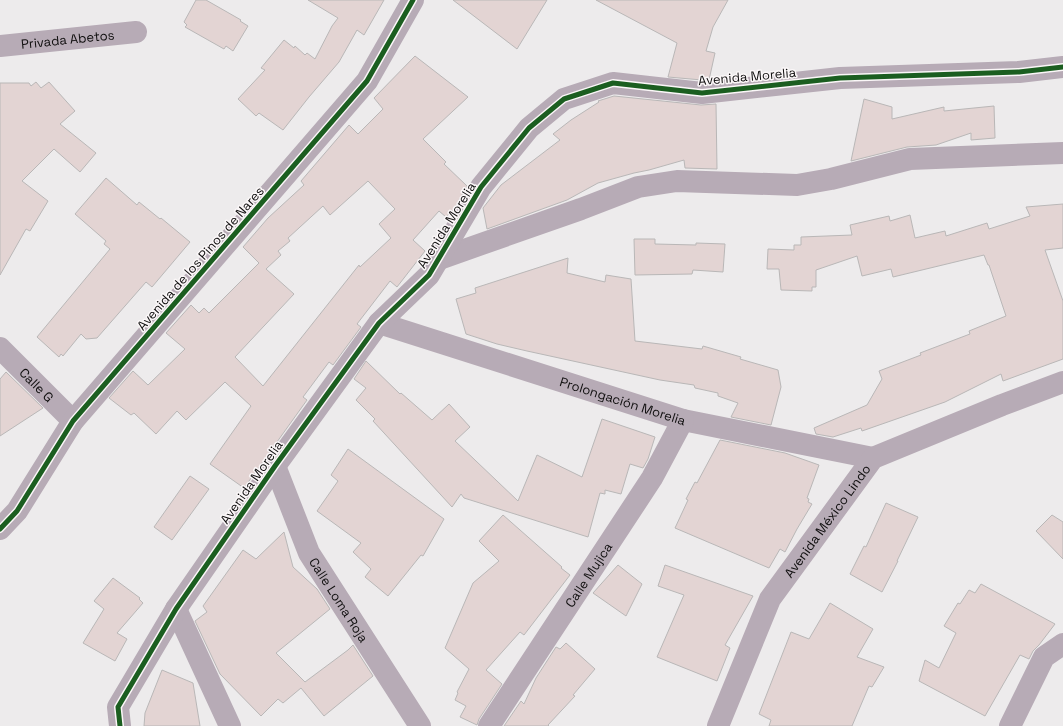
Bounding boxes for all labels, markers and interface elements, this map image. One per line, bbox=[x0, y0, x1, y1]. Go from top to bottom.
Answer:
street label: Privada Abetos bbox=[20, 26, 115, 53]
street label: Avenida Morelia bbox=[697, 64, 797, 89]
street label: Avenida Morelia bbox=[413, 179, 480, 271]
street label: Avenida de los Pinos de Nares bbox=[133, 183, 268, 334]
street label: Calle G bbox=[16, 364, 57, 406]
street label: Prolongación Morelia bbox=[558, 373, 688, 430]
street label: Avenida Morelia bbox=[216, 437, 287, 527]
street label: Avenida México Lindo bbox=[780, 461, 874, 581]
street label: Calle Mujica bbox=[561, 539, 617, 611]
street label: Calle Loma Roja bbox=[305, 555, 372, 646]

